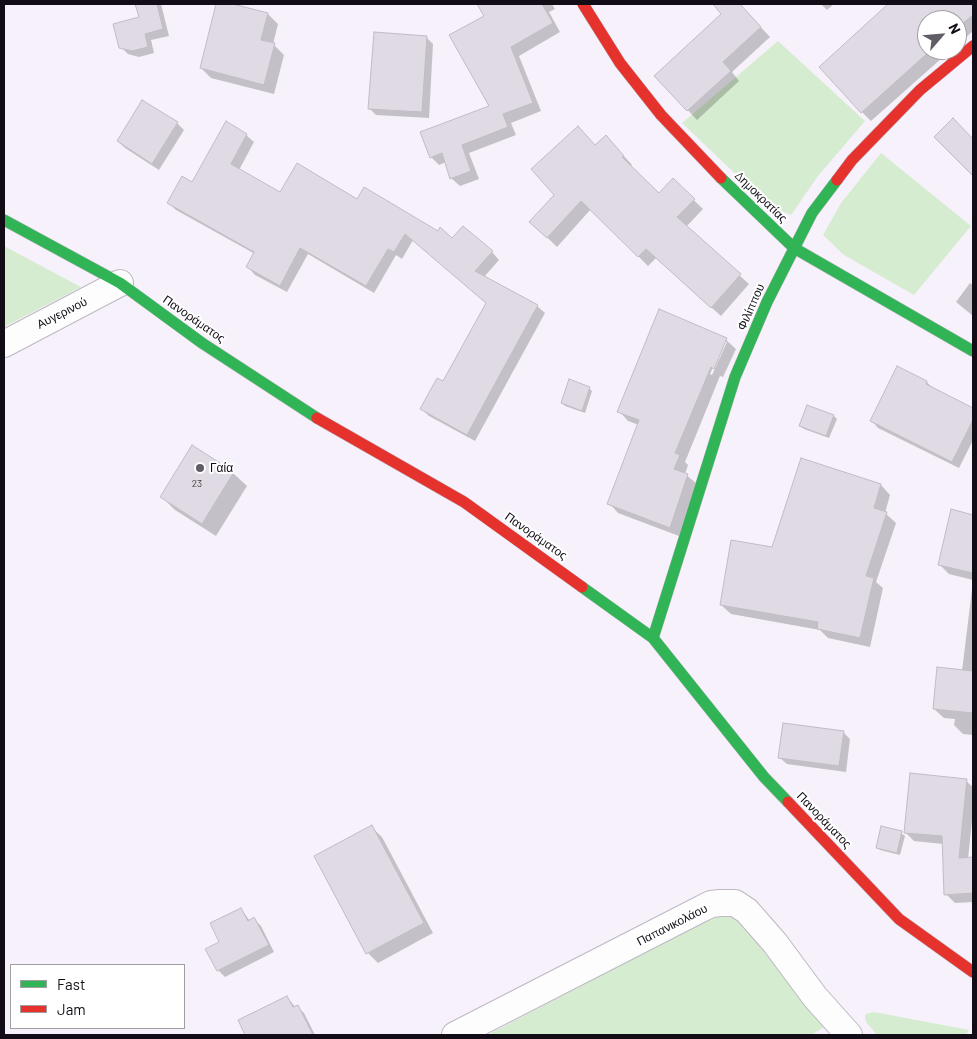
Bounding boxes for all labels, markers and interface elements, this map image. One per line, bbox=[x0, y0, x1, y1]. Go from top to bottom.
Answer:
north arrow bbox=[917, 10, 967, 60]
text: N bbox=[945, 20, 965, 36]
street label: Δημοκρατίας bbox=[732, 168, 790, 226]
street label: Φιλίππου bbox=[734, 281, 768, 333]
street label: Πανοράματος bbox=[160, 292, 228, 346]
street label: Αυγερινού bbox=[34, 294, 90, 332]
place label: Γαία bbox=[210, 461, 233, 475]
marker: Γαία bbox=[194, 462, 206, 474]
house number: 23 bbox=[192, 478, 202, 490]
street label: Πανοράματος bbox=[502, 509, 570, 563]
street label: Πανοράματος bbox=[794, 789, 854, 851]
street label: Παπανικολάου bbox=[634, 901, 710, 949]
legend bbox=[10, 964, 185, 1029]
text: Fast bbox=[57, 975, 85, 993]
text: Jam bbox=[57, 1000, 86, 1018]

